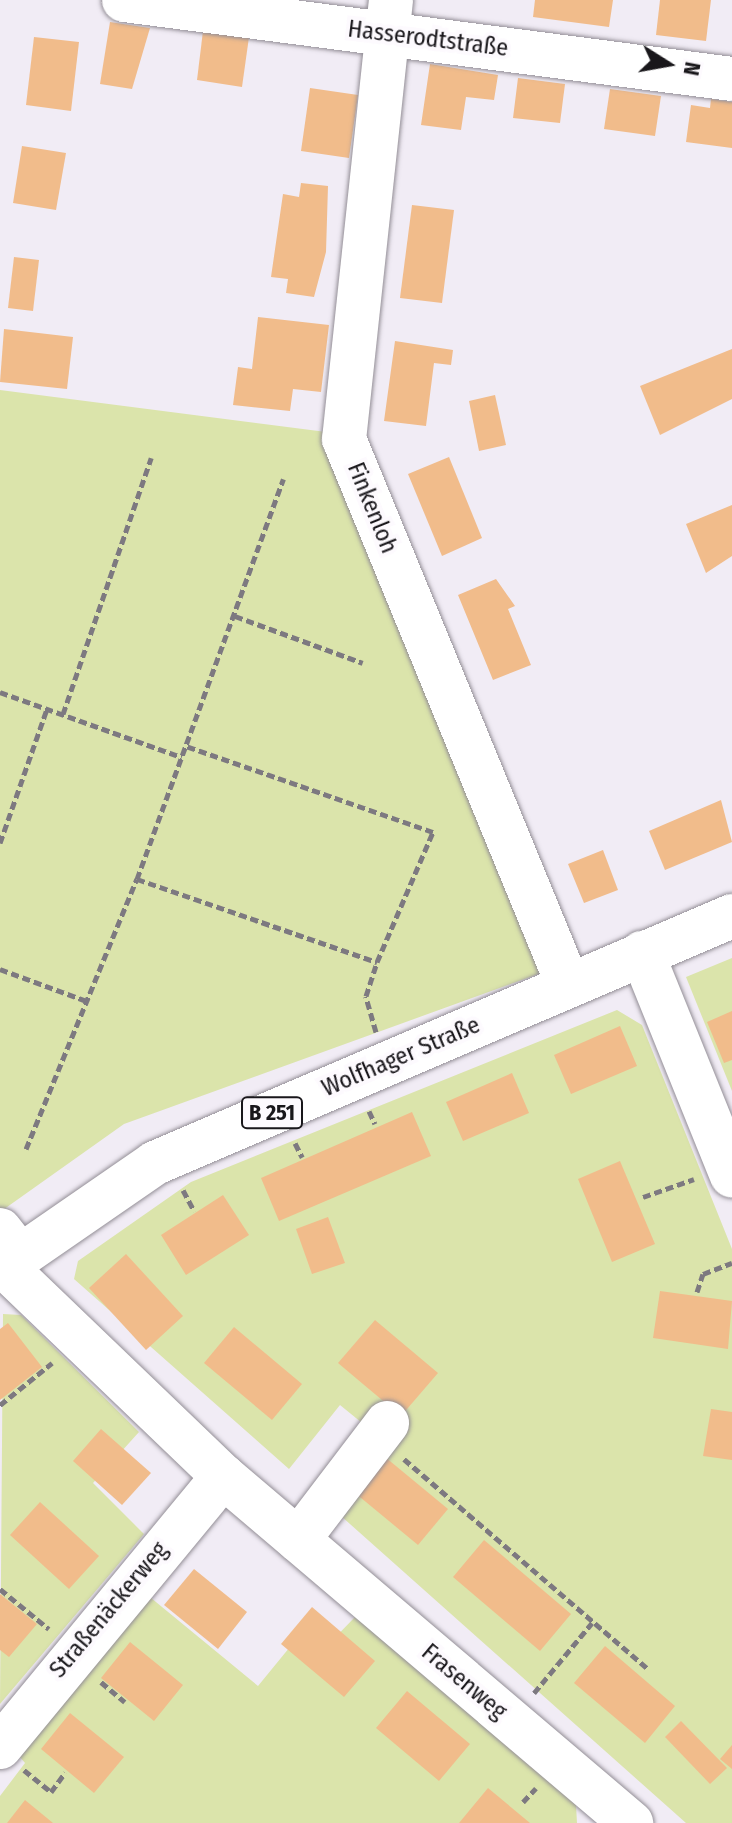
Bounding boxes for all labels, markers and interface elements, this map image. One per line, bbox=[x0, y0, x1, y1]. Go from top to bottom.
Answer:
street label: Hasserodtstraße bbox=[346, 15, 510, 63]
north arrow bbox=[628, 24, 708, 104]
text: N bbox=[678, 60, 707, 78]
street label: Finkenloh bbox=[341, 458, 403, 558]
street label: Wolfhager Straße bbox=[318, 1011, 484, 1103]
road number: B 251 bbox=[240, 1095, 304, 1131]
street label: Straßenäckerweg bbox=[44, 1536, 174, 1684]
street label: Frasenweg bbox=[415, 1638, 513, 1726]

